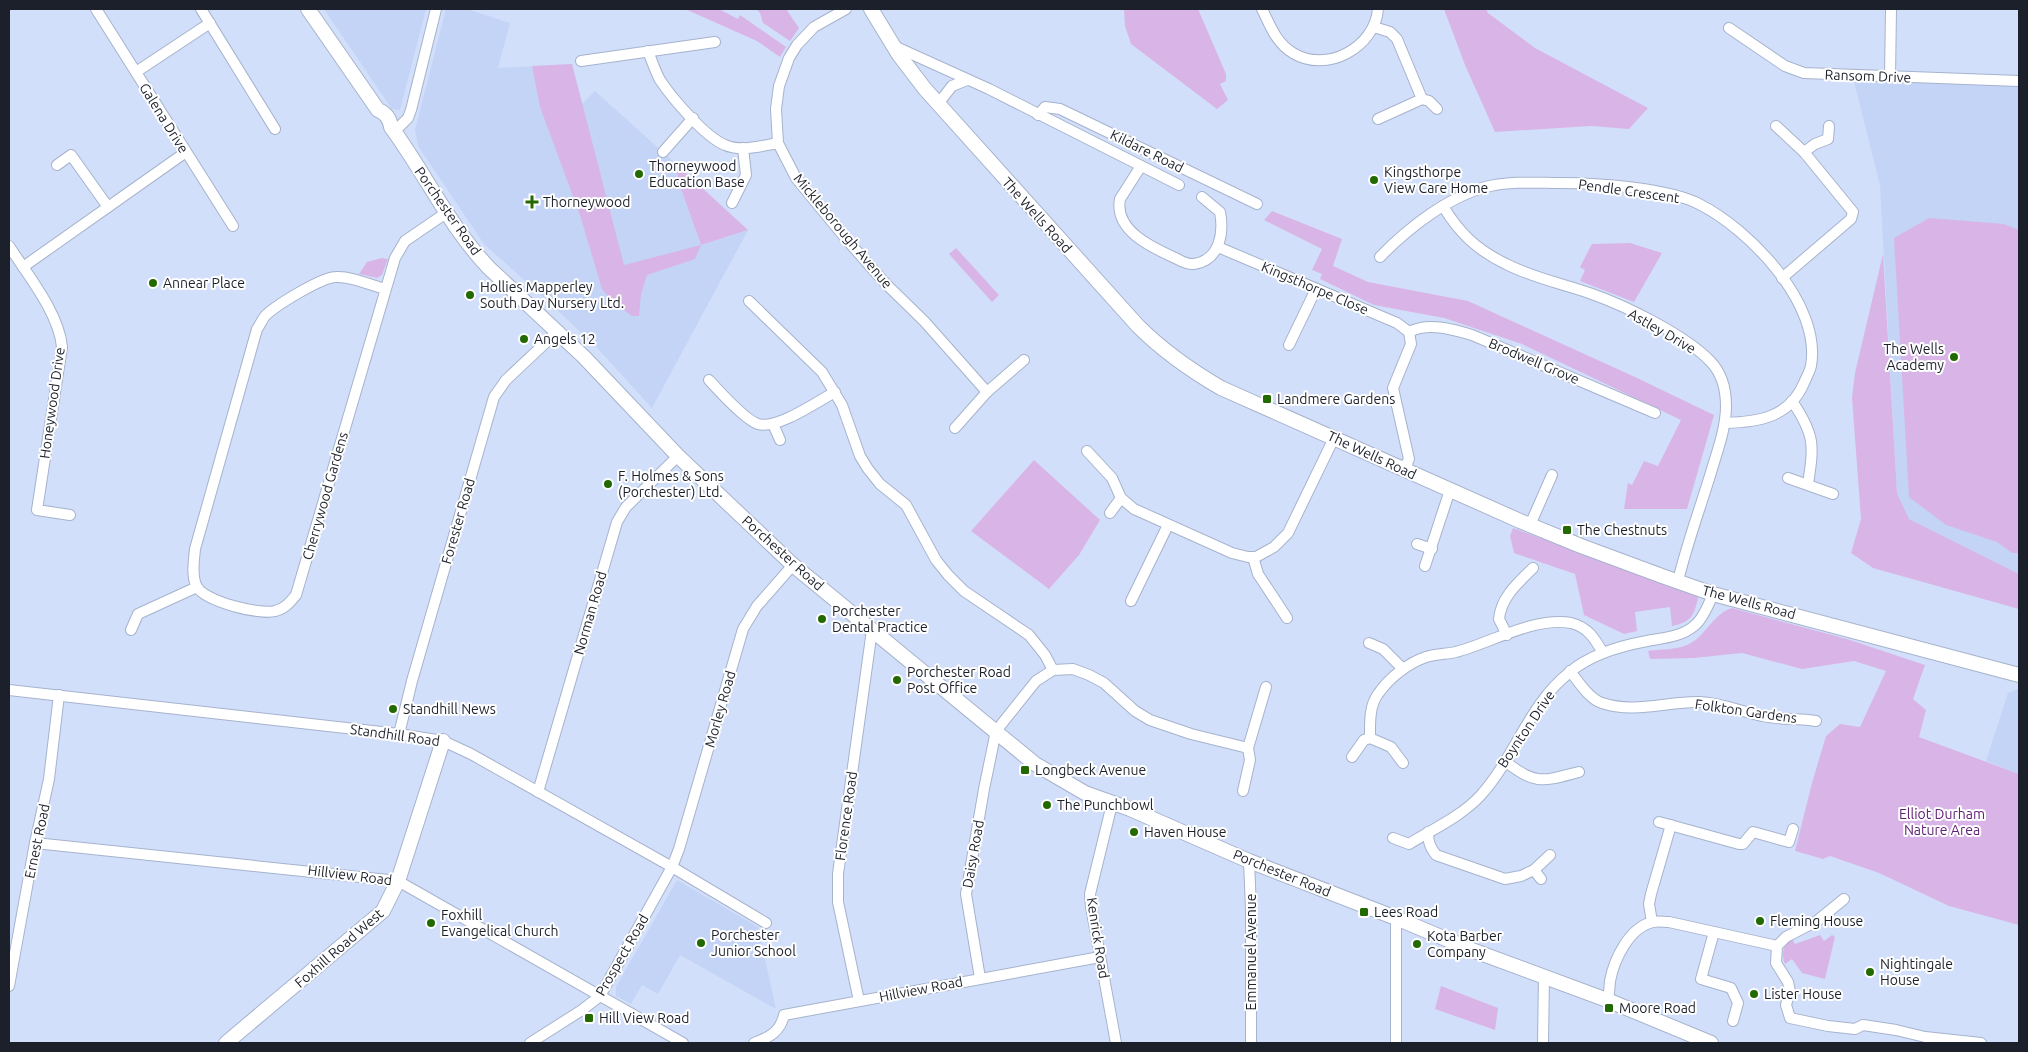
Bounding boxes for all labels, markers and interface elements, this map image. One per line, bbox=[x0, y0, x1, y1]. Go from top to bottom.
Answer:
street label: Ransom Drive bbox=[1824, 66, 1912, 86]
street label: Galena Drive bbox=[136, 80, 192, 156]
street label: Kildare Road bbox=[1108, 126, 1186, 176]
place label: Thorneywood Education Base bbox=[649, 158, 745, 190]
street label: Porchester Road bbox=[412, 164, 484, 258]
place label: Kingsthorpe View Care Home bbox=[1384, 164, 1488, 196]
marker: Thorneywood Education Base bbox=[633, 168, 645, 180]
street label: Mickleborough Avenue bbox=[790, 170, 896, 292]
street label: The Wells Road bbox=[999, 174, 1075, 256]
marker: Kingsthorpe View Care Home bbox=[1368, 174, 1380, 186]
street label: Pendle Crescent bbox=[1577, 176, 1681, 206]
place label: Thorneywood bbox=[543, 194, 630, 210]
marker: Thorneywood bbox=[525, 195, 539, 209]
street label: Kingsthorpe Close bbox=[1259, 258, 1371, 318]
place label: Annear Place bbox=[163, 275, 245, 291]
marker: Annear Place bbox=[147, 277, 159, 289]
place label: Hollies Mapperley South Day Nursery Ltd. bbox=[480, 279, 624, 311]
marker: Hollies Mapperley South Day Nursery Ltd. bbox=[464, 289, 476, 301]
street label: Astley Drive bbox=[1625, 305, 1699, 357]
place label: Angels 12 bbox=[534, 331, 596, 347]
marker: Angels 12 bbox=[518, 333, 530, 345]
street label: Brodwell Grove bbox=[1486, 335, 1582, 387]
place label: The Wells Academy bbox=[1883, 341, 1944, 373]
street label: Honeywood Drive bbox=[36, 346, 68, 460]
marker: The Wells Academy bbox=[1948, 351, 1960, 363]
place label: Landmere Gardens bbox=[1277, 391, 1395, 407]
marker: Landmere Gardens bbox=[1261, 393, 1273, 405]
street label: The Wells Road bbox=[1325, 427, 1419, 483]
street label: Cherrywood Gardens bbox=[299, 430, 351, 562]
place label: F. Holmes & Sons (Porchester) Ltd. bbox=[618, 468, 724, 500]
street label: Forester Road bbox=[438, 476, 478, 566]
marker: F. Holmes & Sons (Porchester) Ltd. bbox=[602, 478, 614, 490]
street label: Porchester Road bbox=[739, 512, 827, 594]
place label: The Chestnuts bbox=[1577, 522, 1667, 538]
marker: The Chestnuts bbox=[1561, 524, 1573, 536]
street label: Norman Road bbox=[570, 569, 610, 657]
street label: The Wells Road bbox=[1701, 582, 1797, 622]
place label: Porchester Dental Practice bbox=[832, 603, 928, 635]
marker: Porchester Dental Practice bbox=[816, 613, 828, 625]
place label: Porchester Road Post Office bbox=[907, 664, 1011, 696]
street label: Morley Road bbox=[701, 669, 739, 749]
marker: Porchester Road Post Office bbox=[891, 674, 903, 686]
street label: Boynton Drive bbox=[1494, 687, 1558, 771]
street label: Folkton Gardens bbox=[1694, 696, 1798, 726]
place label: Standhill News bbox=[403, 701, 496, 717]
marker: Standhill News bbox=[387, 703, 399, 715]
street label: Standhill Road bbox=[349, 721, 441, 749]
place label: Longbeck Avenue bbox=[1035, 762, 1146, 778]
marker: Longbeck Avenue bbox=[1019, 764, 1031, 776]
street label: Florence Road bbox=[832, 770, 860, 862]
place label: The Punchbowl bbox=[1057, 797, 1154, 813]
marker: The Punchbowl bbox=[1041, 799, 1053, 811]
street label: Ernest Road bbox=[21, 802, 53, 880]
park label: Elliot Durham Nature Area bbox=[1899, 806, 1985, 838]
street label: Daisy Road bbox=[959, 819, 987, 889]
place label: Haven House bbox=[1144, 824, 1226, 840]
marker: Haven House bbox=[1128, 826, 1140, 838]
street label: Porchester Road bbox=[1231, 846, 1333, 900]
street label: Hillview Road bbox=[307, 862, 393, 888]
street label: Emmanuel Avenue bbox=[1243, 894, 1259, 1010]
street label: Kenrick Road bbox=[1084, 896, 1112, 980]
place label: Lees Road bbox=[1374, 904, 1438, 920]
street label: Foxhill Road West bbox=[292, 905, 387, 991]
marker: Lees Road bbox=[1358, 906, 1370, 918]
place label: Foxhill Evangelical Church bbox=[441, 907, 558, 939]
street label: Prospect Road bbox=[592, 911, 652, 999]
place label: Fleming House bbox=[1770, 913, 1863, 929]
marker: Fleming House bbox=[1754, 915, 1766, 927]
marker: Foxhill Evangelical Church bbox=[425, 917, 437, 929]
place label: Porchester Junior School bbox=[711, 927, 796, 959]
place label: Kota Barber Company bbox=[1427, 928, 1503, 960]
marker: Porchester Junior School bbox=[695, 937, 707, 949]
marker: Kota Barber Company bbox=[1411, 938, 1423, 950]
place label: Nightingale House bbox=[1880, 956, 1953, 988]
marker: Nightingale House bbox=[1864, 966, 1876, 978]
street label: Hillview Road bbox=[878, 973, 964, 1005]
place label: Lister House bbox=[1764, 986, 1842, 1002]
marker: Lister House bbox=[1748, 988, 1760, 1000]
place label: Moore Road bbox=[1619, 1000, 1696, 1016]
marker: Moore Road bbox=[1603, 1002, 1615, 1014]
place label: Hill View Road bbox=[599, 1010, 690, 1026]
marker: Hill View Road bbox=[583, 1012, 595, 1024]

